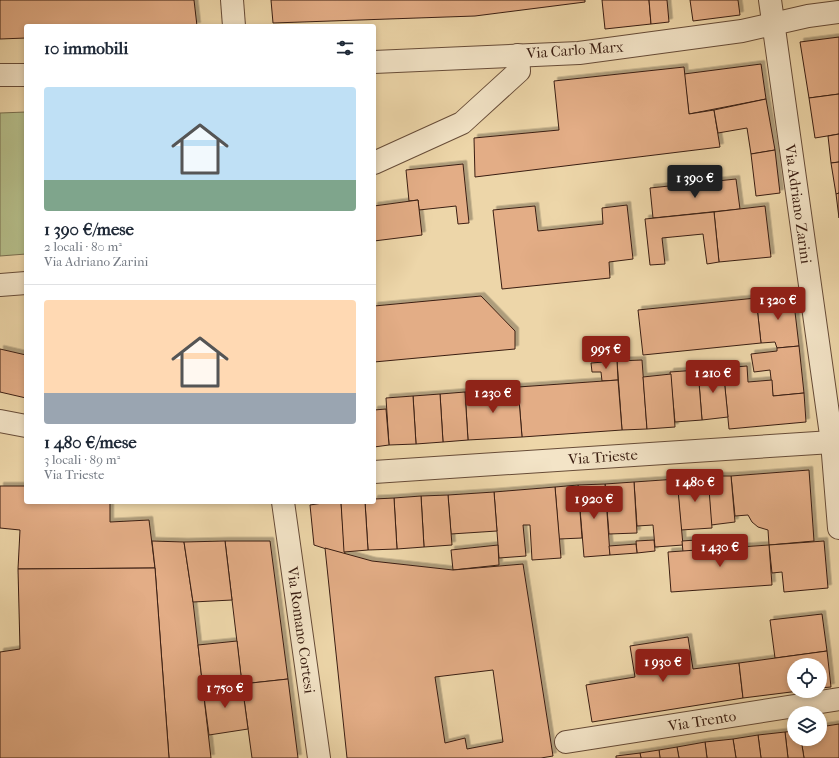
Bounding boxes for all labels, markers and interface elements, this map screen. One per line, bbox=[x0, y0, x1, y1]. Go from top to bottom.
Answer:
icon: filters bbox=[334, 37, 356, 59]
text: 10 immobili bbox=[44, 38, 128, 58]
street label: Via Carlo Marx bbox=[525, 38, 624, 62]
icon: home bbox=[164, 113, 236, 185]
street label: Via Adriano Zarini bbox=[781, 142, 815, 265]
pin: 1 390 € bbox=[658, 165, 732, 199]
text: 1 390 € bbox=[676, 170, 714, 185]
text: 1 390 €/mese bbox=[44, 219, 134, 239]
text: 2 locali · 80 m² bbox=[44, 239, 122, 254]
text: Via Adriano Zarini bbox=[44, 254, 148, 269]
pin: 1 320 € bbox=[741, 287, 815, 321]
text: 1 320 € bbox=[759, 292, 797, 307]
icon: home bbox=[164, 326, 236, 398]
pin: 995 € bbox=[578, 336, 634, 370]
text: 995 € bbox=[591, 341, 621, 356]
pin: 1 210 € bbox=[676, 360, 750, 394]
text: 1 210 € bbox=[695, 365, 731, 380]
pin: 1 230 € bbox=[456, 380, 530, 414]
text: 1 230 € bbox=[474, 385, 512, 400]
text: 1 480 €/mese bbox=[44, 432, 137, 452]
street label: Via Trieste bbox=[567, 446, 639, 468]
text: 3 locali · 89 m² bbox=[44, 452, 120, 467]
text: Via Trieste bbox=[44, 467, 105, 482]
pin: 1 480 € bbox=[658, 469, 732, 503]
text: 1 480 € bbox=[675, 474, 715, 489]
pin: 1 920 € bbox=[557, 486, 631, 520]
text: 1 920 € bbox=[575, 491, 613, 506]
pin: 1 430 € bbox=[683, 534, 757, 568]
text: 1 430 € bbox=[701, 539, 739, 554]
street label: Via Romano Cortesi bbox=[283, 564, 319, 695]
pin: 1 930 € bbox=[626, 649, 700, 683]
text: 1 930 € bbox=[644, 654, 682, 669]
map controls bbox=[787, 658, 827, 746]
button: locate bbox=[787, 658, 827, 698]
pin: 1 750 € bbox=[188, 675, 262, 709]
text: 1 750 € bbox=[207, 680, 243, 695]
button: layers bbox=[787, 706, 827, 746]
street label: Via Trento bbox=[666, 707, 738, 735]

